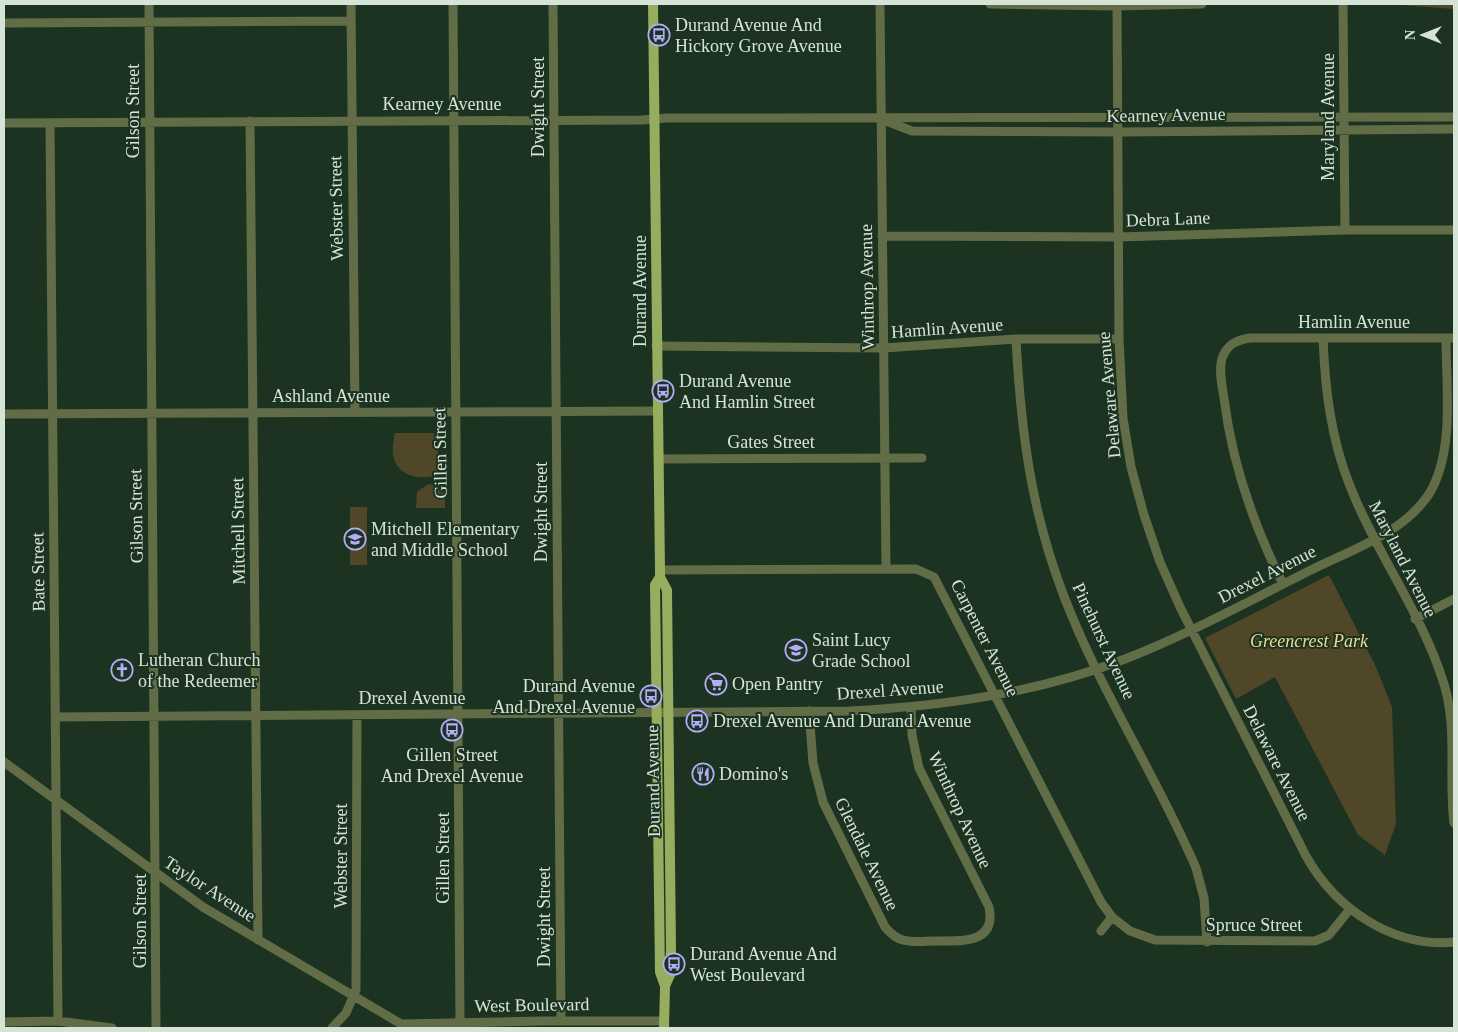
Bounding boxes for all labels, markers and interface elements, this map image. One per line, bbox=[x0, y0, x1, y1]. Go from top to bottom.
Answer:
north arrow bbox=[1398, 10, 1448, 60]
place label: Durand Avenue And Hickory Grove Avenue bbox=[675, 15, 842, 56]
bus stop icon: Durand Avenue And Hickory Grove Avenue bbox=[647, 23, 671, 47]
text: N bbox=[1403, 30, 1418, 40]
street label: Maryland Avenue bbox=[1318, 53, 1338, 181]
street label: Dwight Street bbox=[528, 57, 548, 157]
street label: Gilson Street bbox=[123, 64, 143, 158]
street label: Kearney Avenue bbox=[382, 94, 502, 114]
street label: Kearney Avenue bbox=[1106, 104, 1226, 126]
street label: Webster Street bbox=[325, 155, 347, 261]
street label: Debra Lane bbox=[1125, 208, 1211, 230]
street label: Winthrop Avenue bbox=[856, 224, 878, 350]
street label: Durand Avenue bbox=[630, 235, 650, 347]
street label: Hamlin Avenue bbox=[1298, 312, 1410, 332]
street label: Hamlin Avenue bbox=[890, 314, 1004, 342]
street label: Delaware Avenue bbox=[1093, 331, 1125, 459]
place label: Durand Avenue And Hamlin Street bbox=[679, 371, 815, 412]
bus stop icon: Durand Avenue And Hamlin Street bbox=[651, 379, 675, 403]
street label: Ashland Avenue bbox=[272, 386, 390, 406]
street label: Gillen Street bbox=[429, 407, 451, 499]
street label: Gates Street bbox=[727, 432, 815, 452]
street label: Dwight Street bbox=[531, 462, 551, 562]
street label: Gilson Street bbox=[125, 469, 147, 563]
street label: Mitchell Street bbox=[227, 477, 249, 585]
street label: Maryland Avenue bbox=[1365, 497, 1441, 621]
place label: Mitchell Elementary and Middle School bbox=[371, 519, 519, 560]
school or university icon: Mitchell Elementary and Middle School bbox=[343, 527, 367, 551]
street label: Bate Street bbox=[27, 532, 49, 612]
street label: Drexel Avenue bbox=[1215, 541, 1319, 607]
street label: Carpenter Avenue bbox=[947, 576, 1023, 700]
street label: Pinehurst Avenue bbox=[1068, 580, 1140, 702]
place label: Saint Lucy Grade School bbox=[812, 630, 910, 671]
park label: Greencrest Park bbox=[1250, 631, 1369, 651]
school or university icon: Saint Lucy Grade School bbox=[784, 638, 808, 662]
place label: Lutheran Church of the Redeemer bbox=[138, 650, 260, 691]
church icon: Lutheran Church of the Redeemer bbox=[110, 658, 134, 682]
supermarket icon: Open Pantry bbox=[704, 672, 728, 696]
place label: Open Pantry bbox=[732, 674, 822, 694]
place label: Durand Avenue And Drexel Avenue bbox=[492, 676, 635, 717]
street label: Drexel Avenue bbox=[836, 676, 944, 704]
bus stop icon: Durand Avenue And Drexel Avenue bbox=[639, 684, 663, 708]
street label: Drexel Avenue bbox=[358, 688, 466, 708]
street label: Delaware Avenue bbox=[1239, 702, 1315, 824]
bus stop icon: Drexel Avenue And Durand Avenue bbox=[685, 709, 709, 733]
place label: Drexel Avenue And Durand Avenue bbox=[713, 711, 971, 731]
bus stop icon: Gillen Street And Drexel Avenue bbox=[440, 718, 464, 742]
street label: Durand Avenue bbox=[642, 725, 664, 837]
place label: Gillen Street And Drexel Avenue bbox=[381, 745, 523, 786]
street label: Winthrop Avenue bbox=[924, 748, 996, 872]
restaurant icon: Domino's bbox=[691, 762, 715, 786]
place label: Domino's bbox=[719, 764, 788, 784]
street label: Glendale Avenue bbox=[831, 794, 903, 914]
street label: Webster Street bbox=[331, 803, 351, 909]
street label: Gillen Street bbox=[433, 812, 453, 904]
street label: Taylor Avenue bbox=[161, 852, 259, 926]
street label: Dwight Street bbox=[534, 867, 554, 967]
street label: Gilson Street bbox=[130, 874, 150, 968]
street label: Spruce Street bbox=[1206, 915, 1302, 935]
place label: Durand Avenue And West Boulevard bbox=[690, 944, 837, 985]
bus stop icon: Durand Avenue And West Boulevard bbox=[662, 952, 686, 976]
street label: West Boulevard bbox=[474, 994, 590, 1016]

